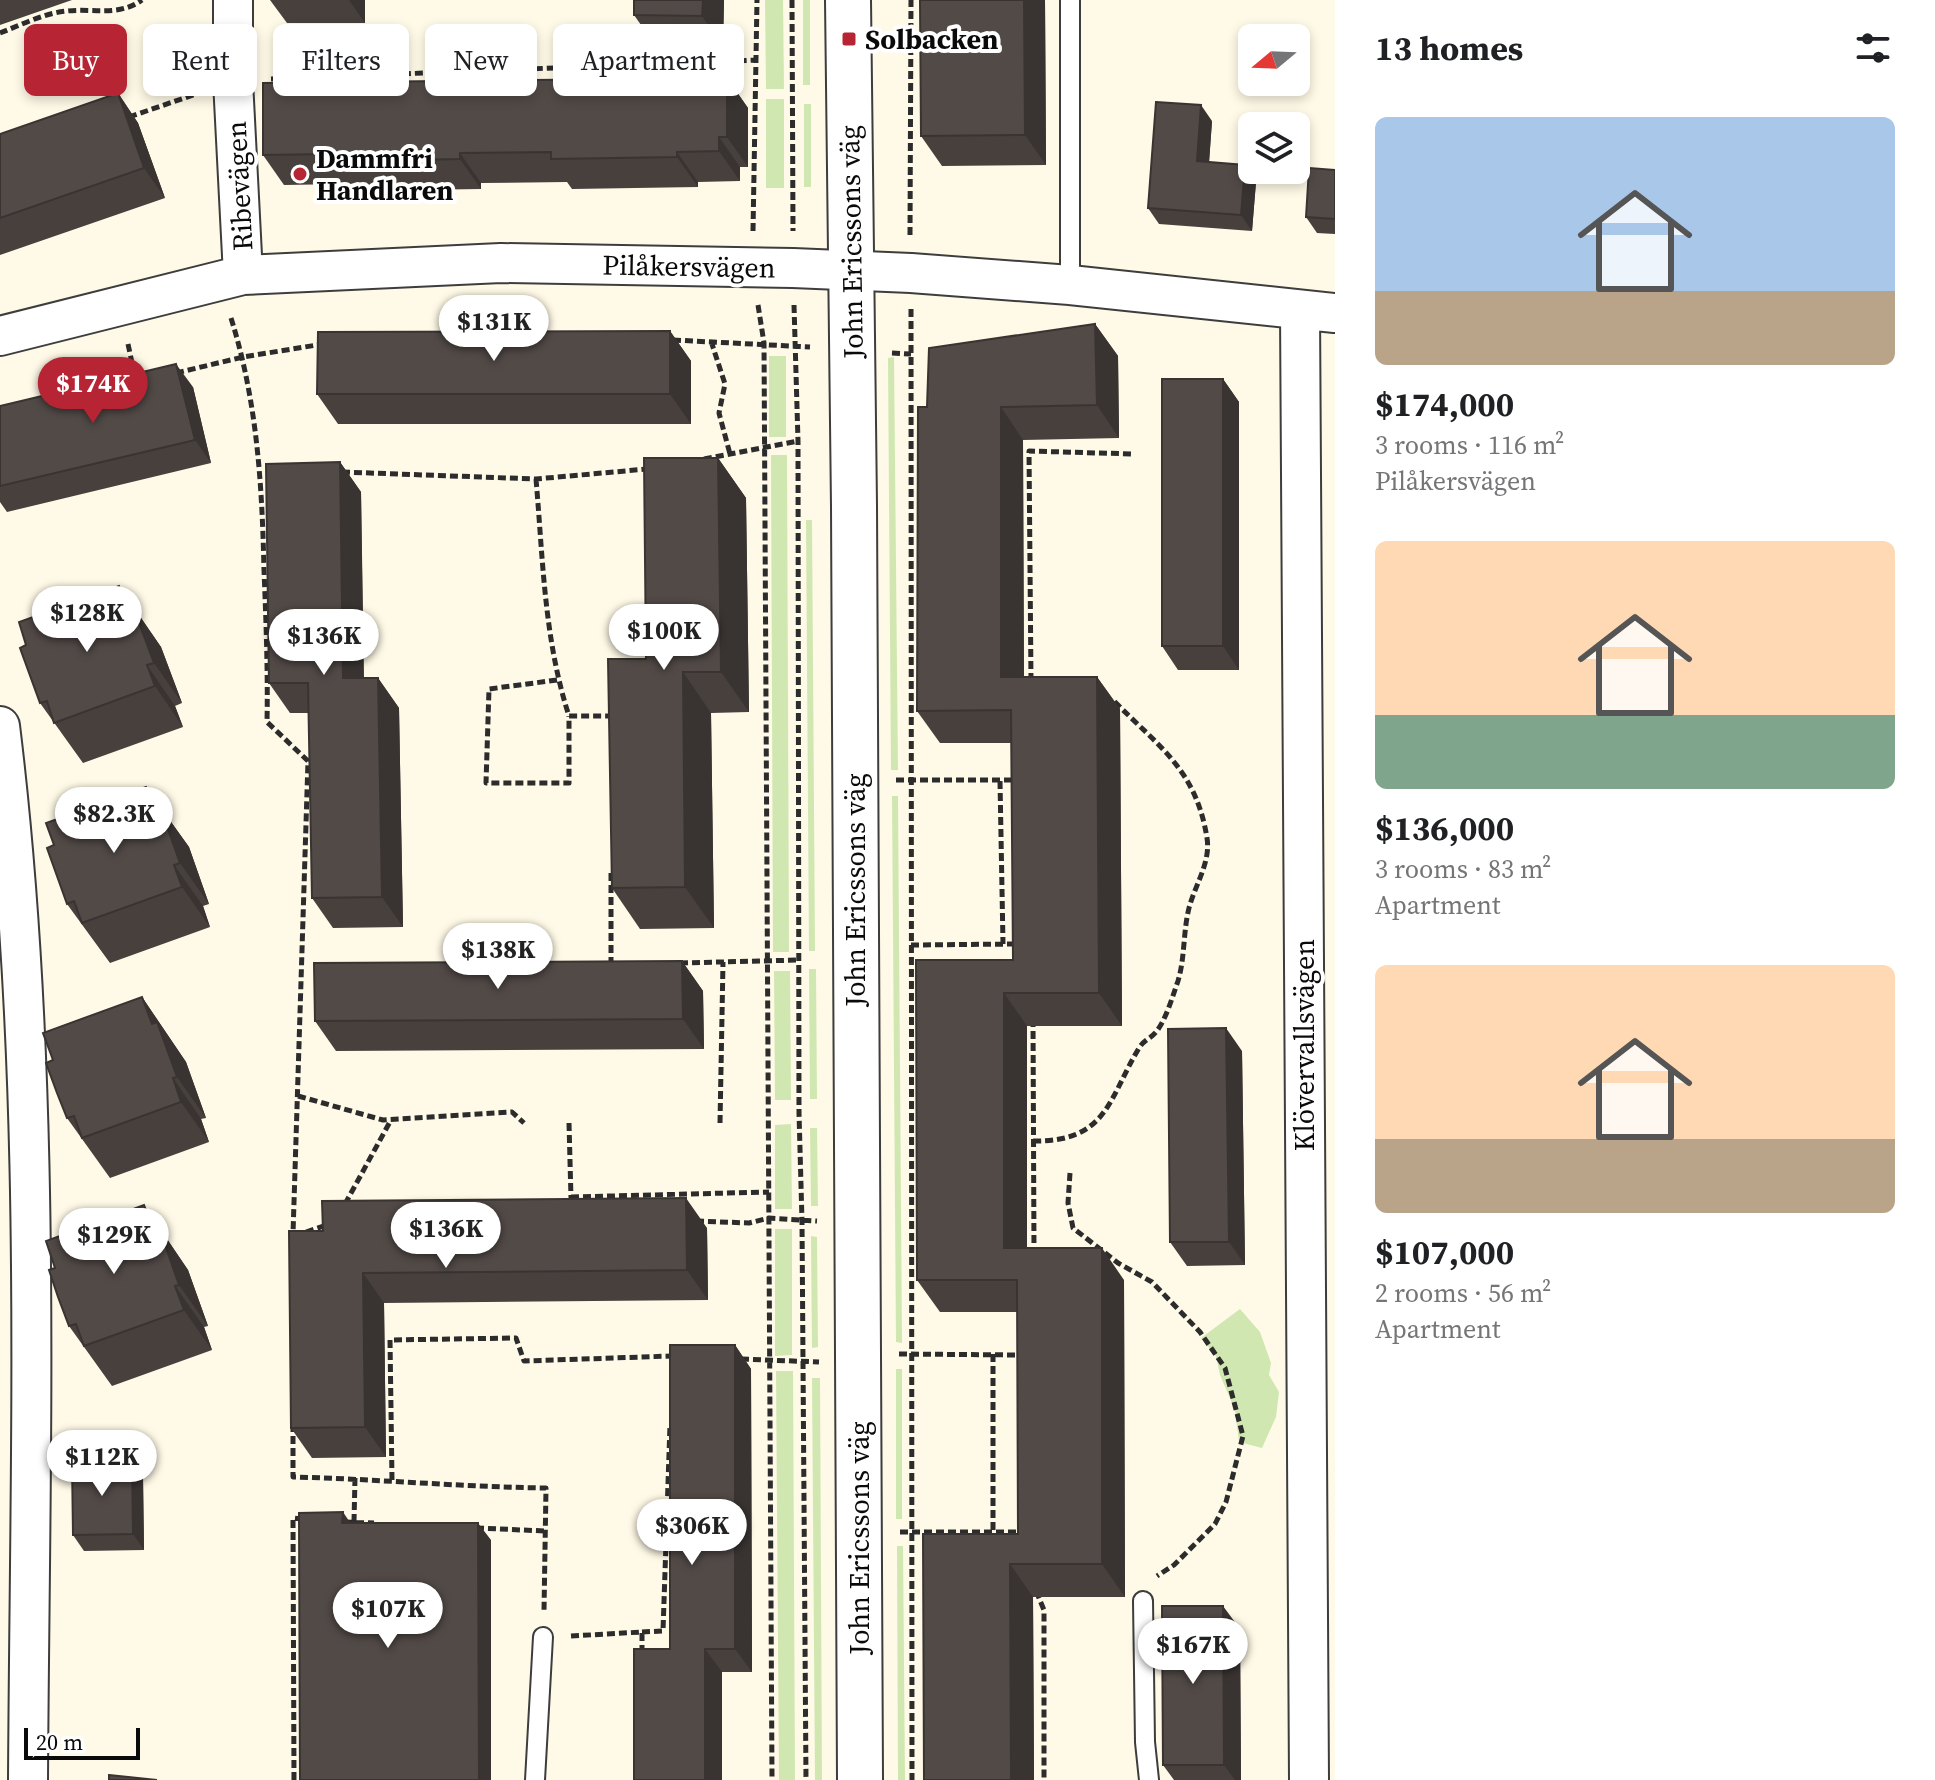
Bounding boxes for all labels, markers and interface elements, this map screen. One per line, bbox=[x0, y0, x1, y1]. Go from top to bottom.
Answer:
place label: Solbacken bbox=[865, 20, 998, 58]
chip: Buy bbox=[24, 24, 127, 96]
chip: Rent bbox=[143, 24, 257, 96]
chip: Filters bbox=[273, 24, 409, 96]
chip: New bbox=[425, 24, 537, 96]
chip: Apartment bbox=[553, 24, 744, 96]
north arrow bbox=[1238, 24, 1310, 96]
map controls bbox=[1238, 24, 1310, 184]
text: 13 homes bbox=[1375, 25, 1523, 71]
icon: filters bbox=[1851, 26, 1895, 70]
marker: Solbacken bbox=[840, 30, 858, 48]
button: layers bbox=[1238, 112, 1310, 184]
street label: Ribevägen bbox=[217, 120, 261, 252]
street label: John Ericssons väg bbox=[830, 125, 872, 360]
place label: Dammfri Handlaren bbox=[316, 139, 454, 209]
marker: Dammfri Handlaren bbox=[291, 165, 309, 183]
icon: home bbox=[1563, 169, 1707, 313]
street label: Pilåkersvägen bbox=[602, 245, 776, 287]
pin: $131K bbox=[438, 295, 550, 363]
text: $131K bbox=[457, 303, 531, 339]
pin: $174K bbox=[37, 357, 149, 425]
text: $174K bbox=[56, 365, 130, 401]
text: $174,000 bbox=[1375, 381, 1514, 427]
text: 3 rooms · 116 m² bbox=[1375, 427, 1564, 463]
text: Pilåkersvägen bbox=[1375, 463, 1536, 499]
pin: $128K bbox=[31, 586, 143, 654]
icon: home bbox=[1563, 593, 1707, 737]
text: $128K bbox=[50, 594, 124, 630]
pin: $100K bbox=[608, 604, 720, 672]
pin: $136K bbox=[268, 609, 380, 677]
text: $100K bbox=[627, 612, 701, 648]
text: $136K bbox=[287, 617, 361, 653]
street label: John Ericssons väg bbox=[836, 773, 874, 1008]
pin: $82.3K bbox=[49, 787, 179, 855]
text: $82.3K bbox=[73, 795, 155, 831]
text: $136,000 bbox=[1375, 805, 1514, 851]
text: 3 rooms · 83 m² bbox=[1375, 851, 1551, 887]
text: Apartment bbox=[1375, 887, 1500, 923]
pin: $138K bbox=[442, 923, 554, 991]
text: $138K bbox=[461, 931, 535, 967]
street label: Klövervallsvägen bbox=[1285, 939, 1323, 1151]
icon: home bbox=[1563, 1017, 1707, 1161]
pin: $136K bbox=[390, 1202, 502, 1270]
pin: $129K bbox=[58, 1208, 170, 1276]
text: $136K bbox=[409, 1210, 483, 1246]
text: $129K bbox=[77, 1216, 151, 1252]
text: $107,000 bbox=[1375, 1229, 1514, 1275]
text: 2 rooms · 56 m² bbox=[1375, 1275, 1551, 1311]
text: Apartment bbox=[1375, 1311, 1500, 1347]
street label: John Ericssons väg bbox=[840, 1421, 878, 1656]
pin: $112K bbox=[46, 1430, 158, 1498]
text: $112K bbox=[65, 1438, 139, 1474]
pin: $306K bbox=[636, 1499, 748, 1567]
text: $306K bbox=[655, 1507, 729, 1543]
pin: $107K bbox=[332, 1582, 444, 1650]
text: $107K bbox=[351, 1590, 425, 1626]
pin: $167K bbox=[1137, 1618, 1249, 1686]
text: $167K bbox=[1156, 1626, 1230, 1662]
scale bar bbox=[24, 1724, 140, 1760]
text: 20 m bbox=[36, 1727, 83, 1757]

